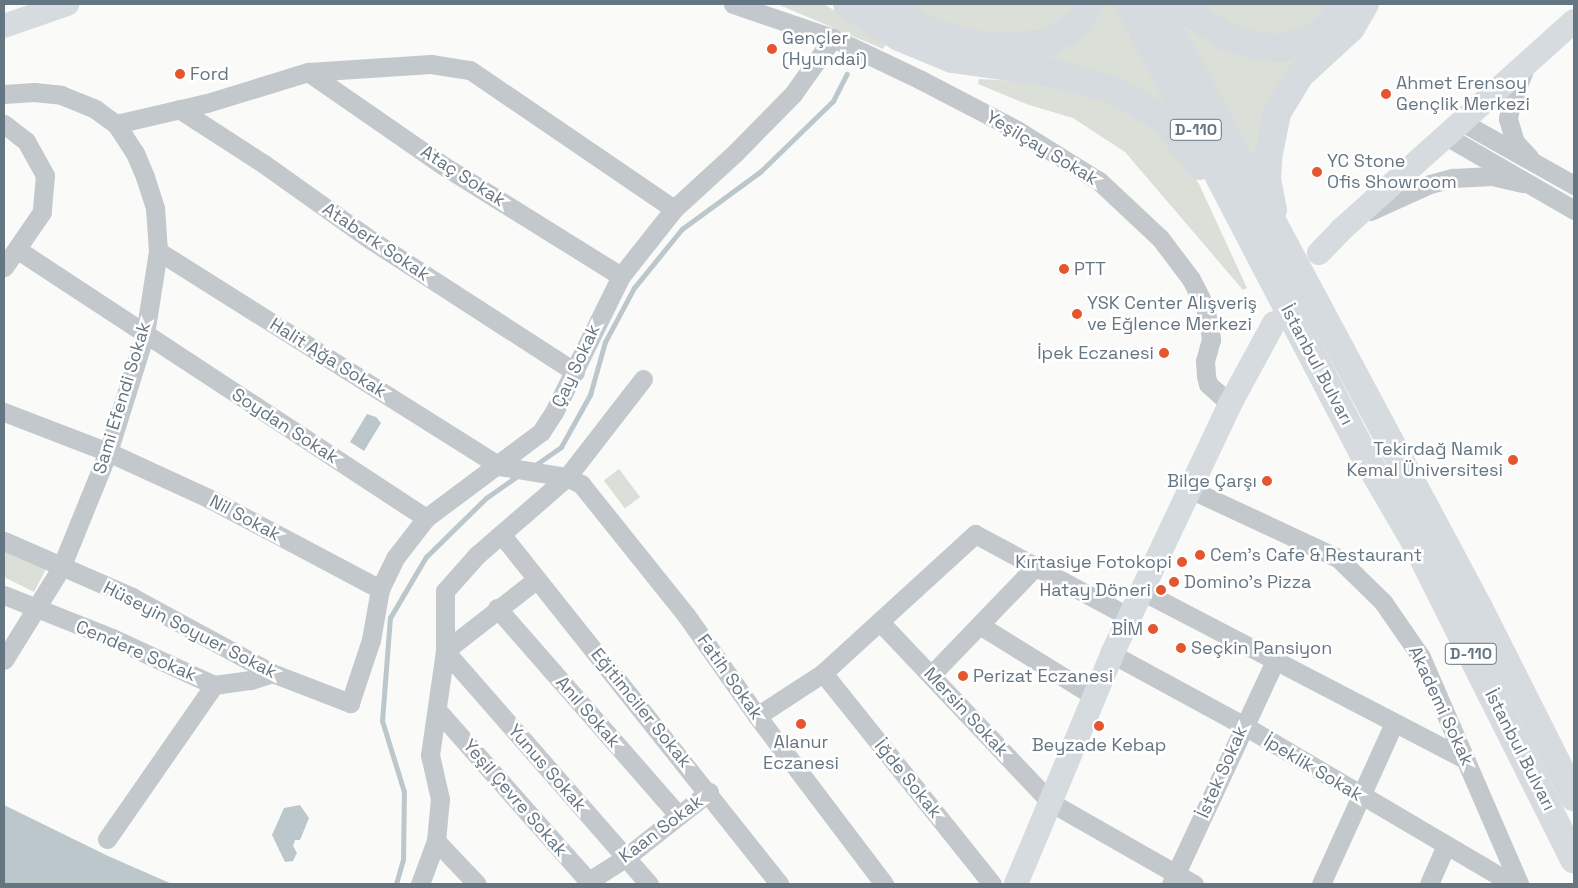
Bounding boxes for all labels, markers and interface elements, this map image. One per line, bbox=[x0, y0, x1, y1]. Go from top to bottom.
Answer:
place label: Gençler (Hyundai) bbox=[782, 28, 867, 70]
marker: Gençler (Hyundai) bbox=[766, 43, 778, 55]
place label: Ford bbox=[190, 63, 229, 85]
marker: Ford bbox=[174, 68, 186, 80]
place label: Ahmet Erensoy Gençlik Merkezi bbox=[1396, 73, 1530, 116]
marker: Ahmet Erensoy Gençlik Merkezi bbox=[1380, 88, 1392, 100]
street label: Yeşilçay Sokak bbox=[982, 106, 1102, 190]
road number: D-110 bbox=[1170, 116, 1222, 144]
street label: Ataç Sokak bbox=[417, 141, 509, 211]
place label: YC Stone Ofis Showroom bbox=[1327, 151, 1457, 193]
marker: YC Stone Ofis Showroom bbox=[1311, 166, 1323, 178]
street label: Ataberk Sokak bbox=[318, 198, 434, 286]
place label: PTT bbox=[1074, 258, 1106, 280]
marker: PTT bbox=[1058, 263, 1070, 275]
place label: YSK Center Alışveriş ve Eğlence Merkezi bbox=[1087, 293, 1257, 336]
street label: İstanbul Bulvarı bbox=[1276, 301, 1358, 429]
marker: YSK Center Alışveriş ve Eğlence Merkezi bbox=[1071, 308, 1083, 320]
street label: Halit Ağa Sokak bbox=[266, 313, 390, 403]
street label: Sami Efendi Sokak bbox=[89, 320, 155, 476]
street label: Çay Sokak bbox=[547, 321, 605, 411]
place label: İpek Eczanesi bbox=[1037, 342, 1154, 364]
marker: İpek Eczanesi bbox=[1158, 347, 1170, 359]
street label: Soydan Sokak bbox=[228, 384, 342, 468]
place label: Tekirdağ Namık Kemal Üniversitesi bbox=[1346, 439, 1503, 482]
marker: Tekirdağ Namık Kemal Üniversitesi bbox=[1507, 454, 1519, 466]
place label: Bilge Çarşı bbox=[1167, 470, 1257, 492]
marker: Bilge Çarşı bbox=[1261, 475, 1273, 487]
street label: Nil Sokak bbox=[206, 490, 284, 546]
place label: Cem's Cafe & Restaurant bbox=[1210, 544, 1422, 566]
marker: Cem's Cafe & Restaurant bbox=[1194, 549, 1206, 561]
place label: Kırtasiye Fotokopi bbox=[1015, 551, 1172, 573]
marker: Kırtasiye Fotokopi bbox=[1176, 556, 1188, 568]
place label: Domino's Pizza bbox=[1184, 571, 1311, 593]
marker: Domino's Pizza bbox=[1168, 576, 1180, 588]
street label: Hüseyin Soyuer Sokak bbox=[100, 577, 280, 683]
place label: Hatay Döneri bbox=[1039, 579, 1151, 601]
marker: Hatay Döneri bbox=[1155, 584, 1167, 596]
street label: Cendere Sokak bbox=[72, 616, 200, 686]
place label: BİM bbox=[1111, 618, 1143, 640]
marker: BİM bbox=[1147, 623, 1159, 635]
street label: Fatih Sokak bbox=[693, 630, 767, 724]
place label: Seçkin Pansiyon bbox=[1191, 637, 1332, 659]
road number: D-110 bbox=[1445, 641, 1497, 668]
marker: Seçkin Pansiyon bbox=[1175, 642, 1187, 654]
street label: Akademi Sokak bbox=[1404, 643, 1478, 769]
street label: Eğitimciler Sokak bbox=[586, 644, 696, 772]
street label: Mersin Sokak bbox=[919, 663, 1013, 761]
place label: Perizat Eczanesi bbox=[973, 665, 1113, 687]
marker: Perizat Eczanesi bbox=[957, 670, 969, 682]
street label: Anıl Sokak bbox=[551, 672, 625, 752]
street label: İstanbul Bulvarı bbox=[1480, 686, 1560, 814]
marker: Alanur Eczanesi bbox=[795, 718, 807, 730]
street label: Yunus Sokak bbox=[503, 720, 591, 816]
marker: Beyzade Kebap bbox=[1093, 720, 1105, 732]
street label: İstek Sokak bbox=[1192, 723, 1252, 821]
street label: İpeklik Sokak bbox=[1260, 730, 1366, 806]
place label: Alanur Eczanesi bbox=[763, 732, 839, 774]
place label: Beyzade Kebap bbox=[1032, 734, 1166, 756]
street label: Yeşil Çevre Sokak bbox=[458, 735, 572, 861]
street label: İğde Sokak bbox=[870, 735, 946, 823]
street label: Kaan Sokak bbox=[615, 791, 707, 867]

